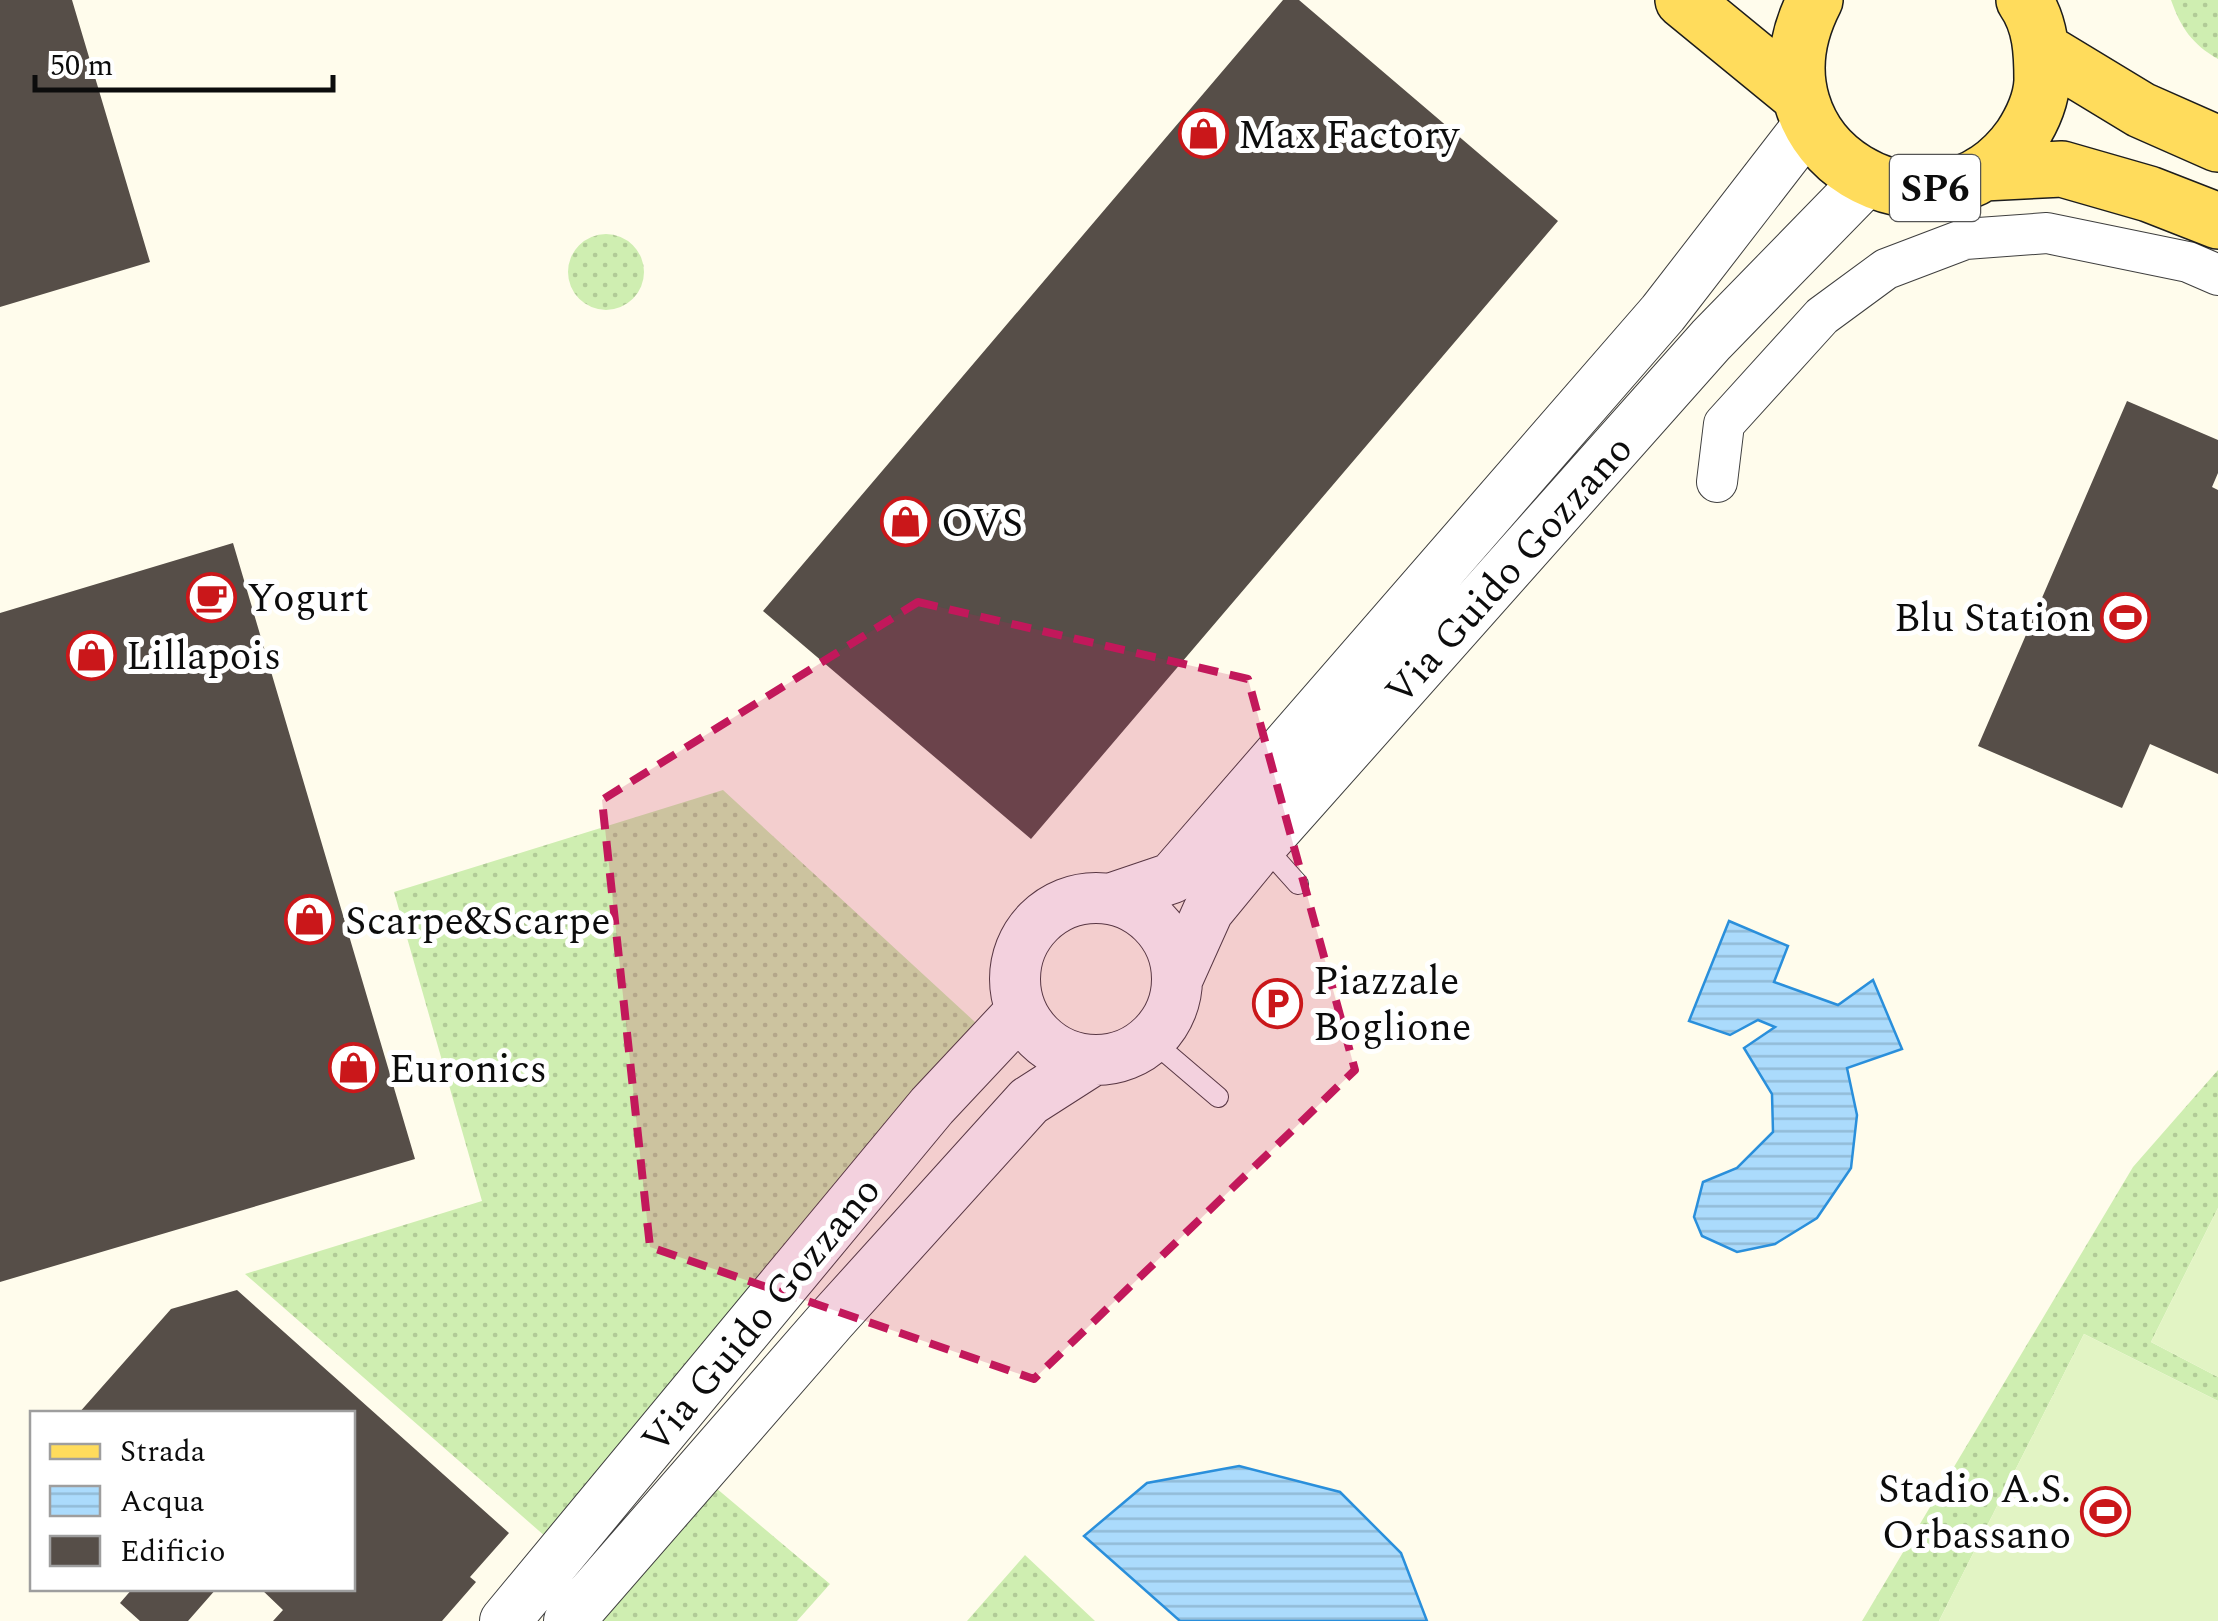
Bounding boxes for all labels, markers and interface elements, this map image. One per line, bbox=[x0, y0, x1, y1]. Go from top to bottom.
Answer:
scale bar bbox=[35, 30, 332, 92]
text: 50 m bbox=[50, 43, 113, 89]
place label: Max Factory bbox=[1238, 106, 1461, 167]
shop icon: Max Factory bbox=[1177, 108, 1229, 160]
road number: SP6 bbox=[1890, 155, 1980, 221]
street label: Via Guido Gozzano bbox=[1371, 422, 1648, 720]
place label: OVS bbox=[941, 494, 1023, 555]
shop icon: OVS bbox=[880, 496, 932, 548]
place label: Yogurt bbox=[247, 569, 369, 630]
cafe icon: Yogurt bbox=[186, 571, 238, 623]
place label: Blu Station bbox=[1894, 589, 2091, 650]
sports icon: Blu Station bbox=[2100, 591, 2152, 643]
place label: Lillapois bbox=[126, 627, 281, 688]
shop icon: Lillapois bbox=[65, 629, 117, 681]
place label: Scarpe&Scarpe bbox=[345, 892, 611, 953]
shop icon: Scarpe&Scarpe bbox=[284, 894, 336, 946]
place label: Piazzale Boglione bbox=[1313, 952, 1471, 1059]
parking icon: Piazzale Boglione bbox=[1252, 977, 1304, 1029]
place label: Euronics bbox=[389, 1040, 547, 1101]
shop icon: Euronics bbox=[328, 1042, 380, 1094]
street label: Via Guido Gozzano bbox=[627, 1163, 897, 1468]
legend bbox=[30, 1411, 355, 1591]
text: Strada bbox=[120, 1429, 206, 1475]
place label: Stadio A.S. Orbassano bbox=[1878, 1460, 2071, 1567]
text: Acqua bbox=[120, 1479, 205, 1525]
sports icon: Stadio A.S. Orbassano bbox=[2080, 1485, 2132, 1537]
text: Edificio bbox=[120, 1529, 225, 1575]

